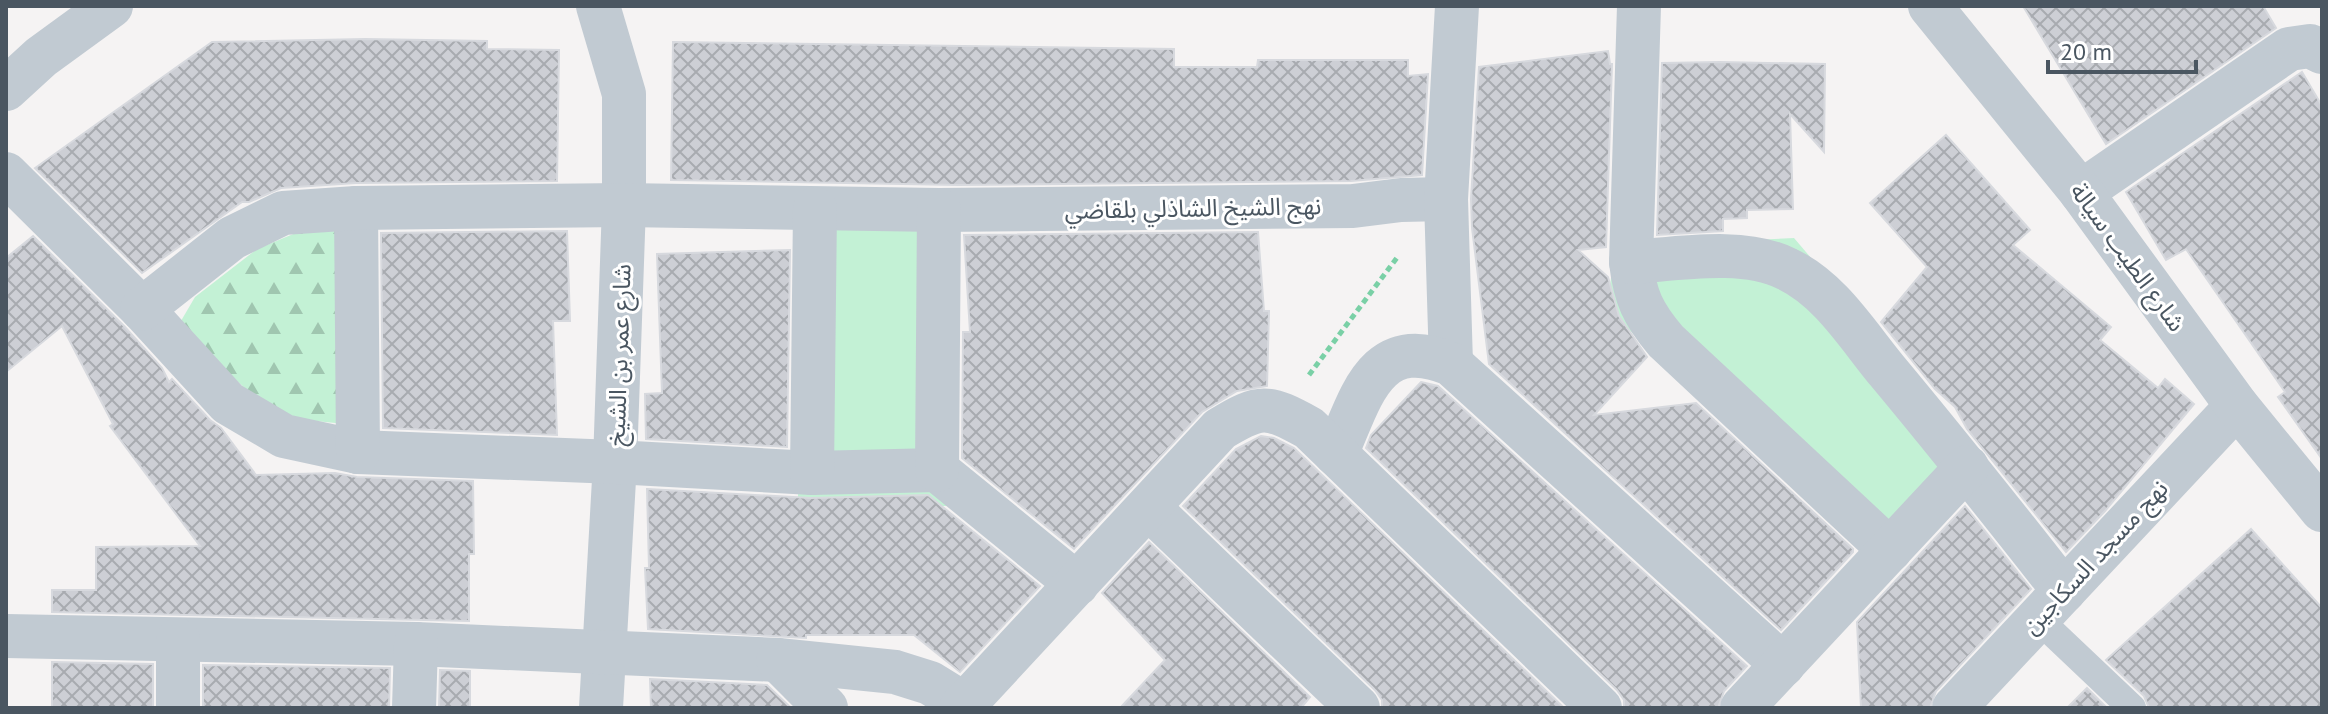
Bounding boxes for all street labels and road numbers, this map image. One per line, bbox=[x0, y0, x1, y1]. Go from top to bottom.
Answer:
street label: شارع الطيب سيالة bbox=[2062, 177, 2192, 339]
street label: نهج الشيخ الشاذلي بلقاضي bbox=[1064, 190, 1322, 229]
street label: شارع عمر بن الشيخ bbox=[600, 263, 640, 447]
street label: نهج مسجد السكاجين bbox=[2015, 473, 2176, 642]

